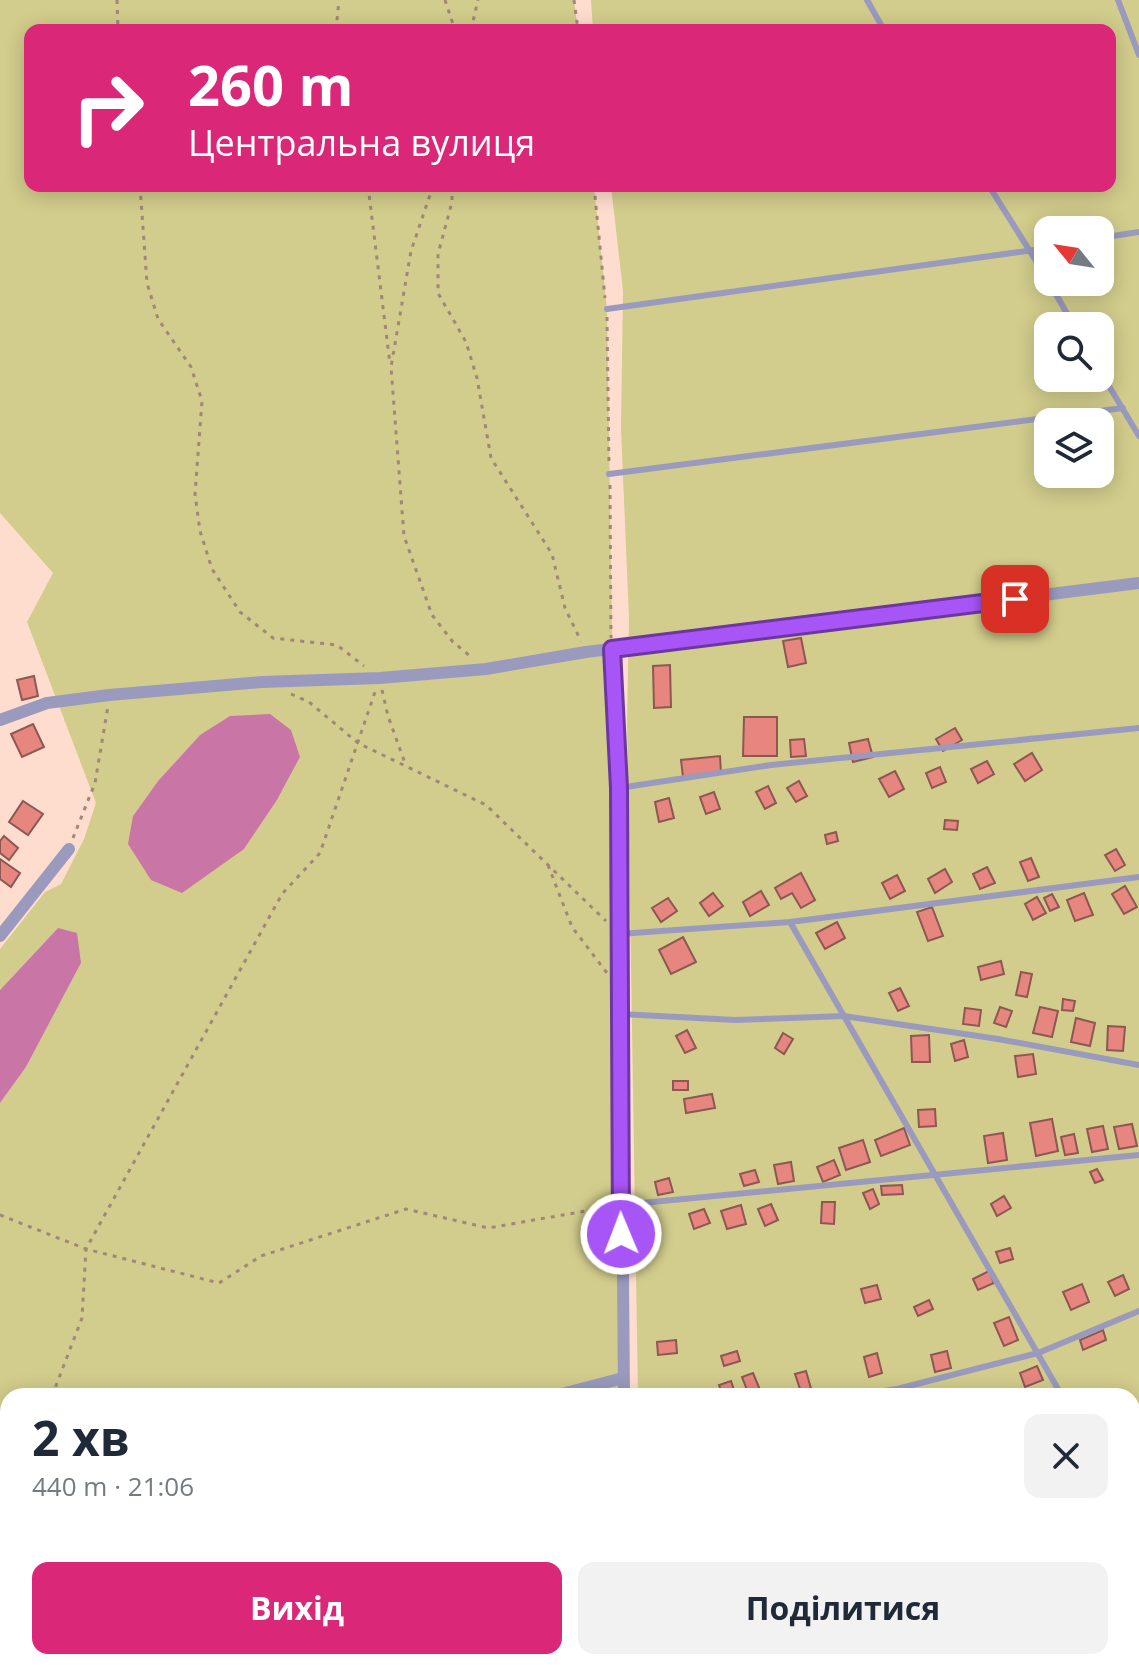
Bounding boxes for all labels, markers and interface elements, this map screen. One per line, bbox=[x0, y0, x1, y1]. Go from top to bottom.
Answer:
text: 260 m bbox=[188, 46, 354, 122]
icon: right bbox=[56, 56, 160, 160]
text: Центральна вулиця bbox=[188, 118, 535, 167]
north arrow bbox=[1034, 216, 1114, 296]
map controls bbox=[1034, 216, 1114, 488]
button: search bbox=[1034, 312, 1114, 392]
button: layers bbox=[1034, 408, 1114, 488]
pin bbox=[981, 565, 1049, 633]
icon: arrive bbox=[993, 577, 1037, 621]
position arrow bbox=[579, 1192, 663, 1276]
text: 2 хв bbox=[32, 1405, 130, 1470]
button: close bbox=[1024, 1414, 1108, 1498]
text: 440 m · 21:06 bbox=[32, 1468, 194, 1504]
button: Вихід bbox=[32, 1562, 562, 1654]
button: Поділитися bbox=[578, 1562, 1108, 1654]

